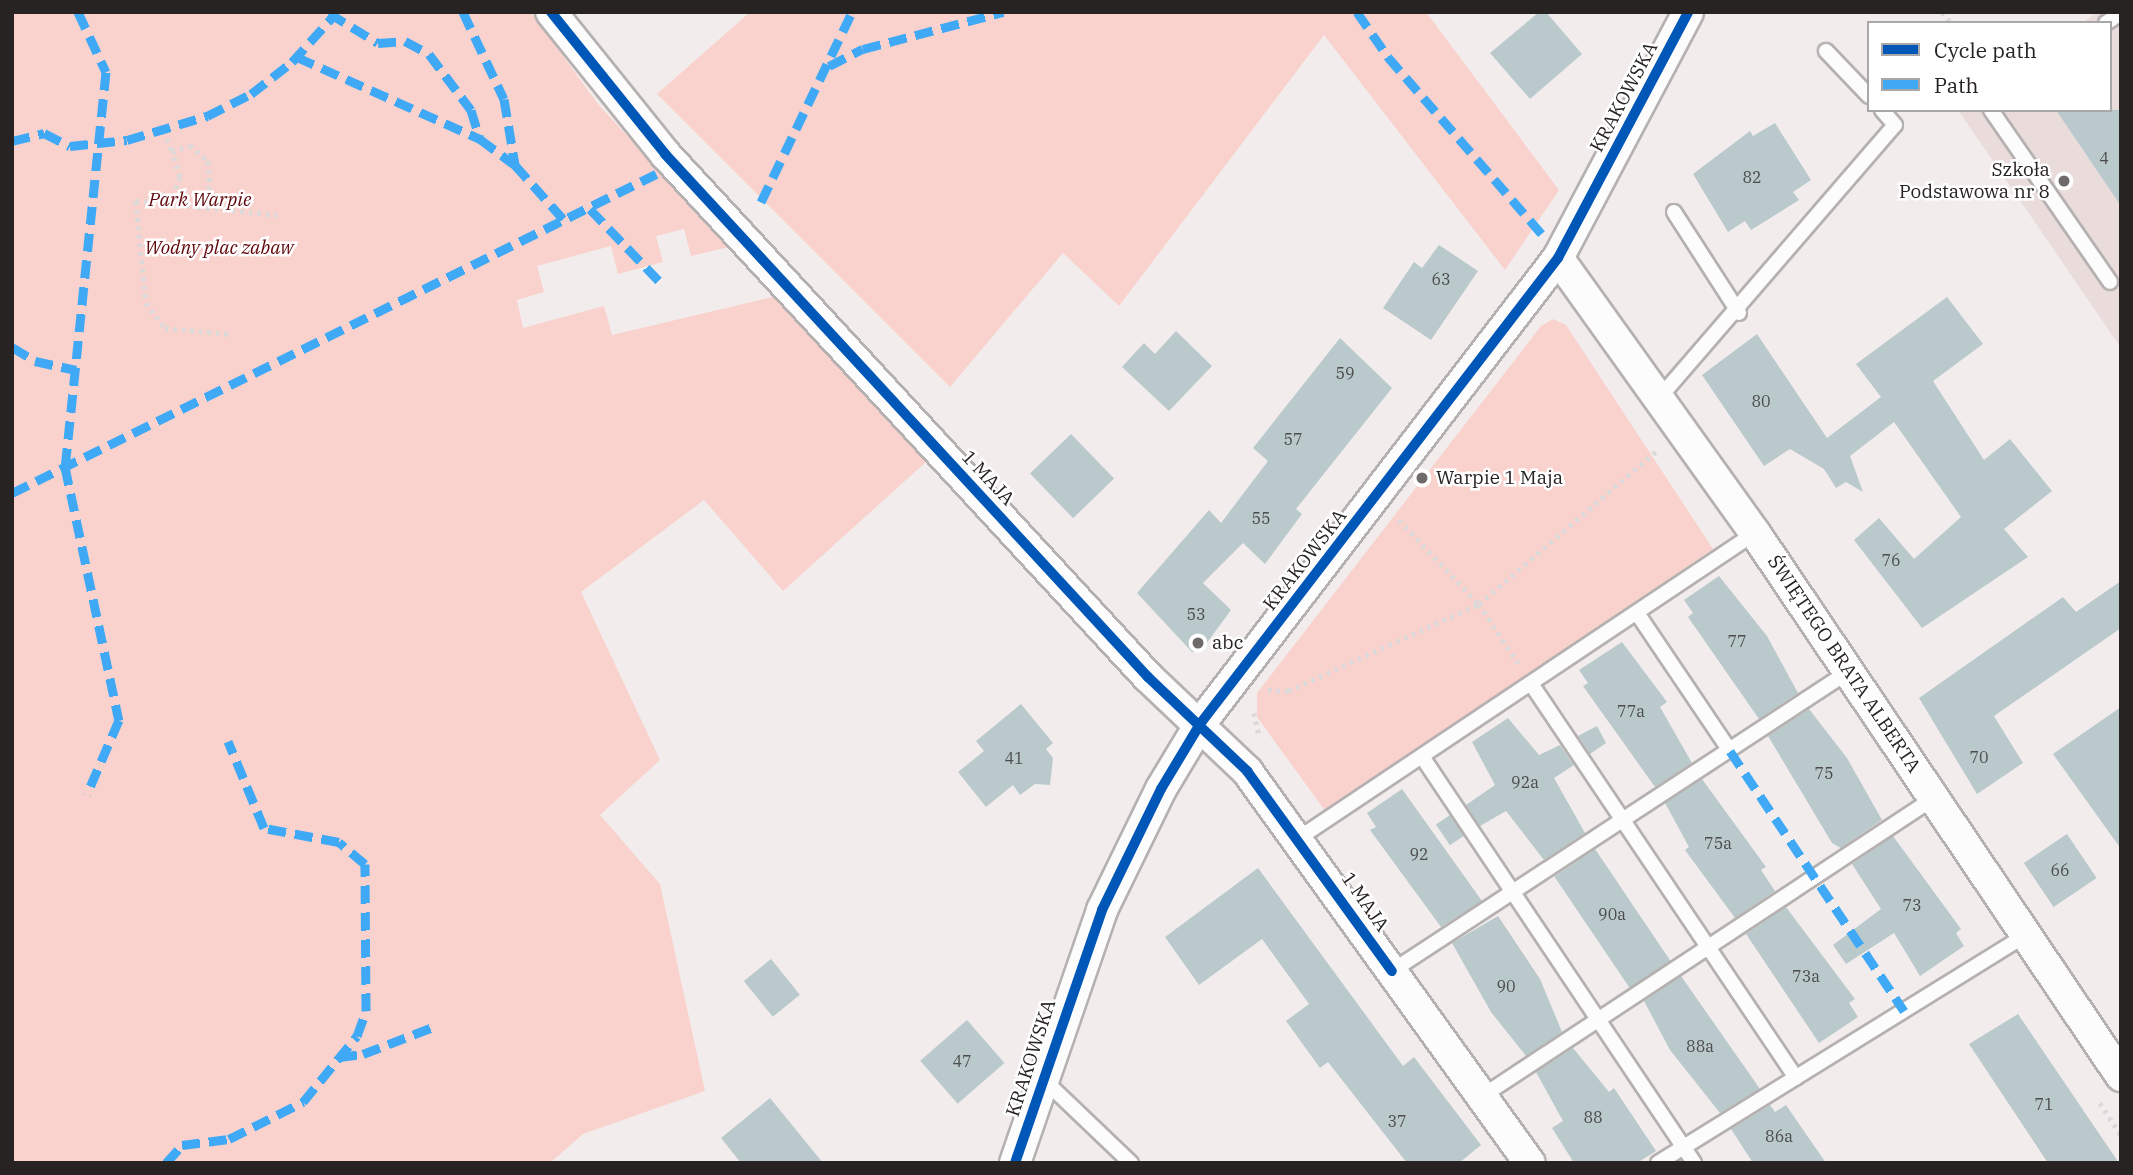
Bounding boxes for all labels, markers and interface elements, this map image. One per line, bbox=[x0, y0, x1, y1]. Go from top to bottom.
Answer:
legend bbox=[1867, 21, 2112, 112]
text: Cycle path bbox=[1934, 36, 2037, 64]
street label: KRAKOWSKA bbox=[1585, 38, 1663, 156]
text: Path bbox=[1934, 71, 1979, 99]
house number: 4 bbox=[2099, 148, 2109, 168]
place label: Szkoła Podstawowa nr 8 bbox=[1899, 159, 2050, 203]
house number: 82 bbox=[1742, 167, 1762, 187]
marker: Szkoła Podstawowa nr 8 bbox=[2056, 173, 2072, 189]
park label: Park Warpie bbox=[149, 189, 251, 211]
park label: Wodny plac zabaw bbox=[144, 237, 294, 259]
house number: 63 bbox=[1431, 269, 1451, 289]
house number: 59 bbox=[1335, 363, 1355, 383]
house number: 80 bbox=[1751, 391, 1771, 411]
house number: 57 bbox=[1283, 429, 1303, 449]
street label: 1 MAJA bbox=[957, 446, 1019, 510]
place label: Warpie 1 Maja bbox=[1436, 467, 1563, 489]
marker: Warpie 1 Maja bbox=[1414, 470, 1430, 486]
street label: KRAKOWSKA bbox=[1259, 505, 1351, 615]
house number: 55 bbox=[1251, 508, 1271, 528]
house number: 76 bbox=[1881, 550, 1901, 570]
street label: ŚWIĘTEGO BRATA ALBERTA bbox=[1763, 551, 1925, 777]
house number: 53 bbox=[1186, 604, 1206, 624]
house number: 77 bbox=[1727, 631, 1747, 651]
place label: abc bbox=[1212, 632, 1244, 654]
marker: abc bbox=[1190, 635, 1206, 651]
house number: 77a bbox=[1617, 701, 1645, 721]
house number: 70 bbox=[1969, 747, 1989, 767]
house number: 41 bbox=[1004, 748, 1024, 768]
house number: 75 bbox=[1814, 763, 1834, 783]
house number: 92a bbox=[1511, 772, 1539, 792]
house number: 75a bbox=[1704, 833, 1732, 853]
house number: 92 bbox=[1409, 844, 1429, 864]
house number: 66 bbox=[2050, 860, 2070, 880]
street label: 1 MAJA bbox=[1336, 868, 1394, 936]
house number: 73 bbox=[1902, 895, 1922, 915]
house number: 90a bbox=[1598, 904, 1626, 924]
house number: 73a bbox=[1792, 966, 1820, 986]
house number: 90 bbox=[1496, 976, 1516, 996]
street label: KRAKOWSKA bbox=[1001, 997, 1061, 1119]
house number: 88a bbox=[1686, 1036, 1714, 1056]
house number: 47 bbox=[952, 1051, 972, 1071]
house number: 71 bbox=[2034, 1094, 2054, 1114]
house number: 88 bbox=[1583, 1107, 1603, 1127]
house number: 37 bbox=[1387, 1111, 1407, 1131]
house number: 86a bbox=[1765, 1126, 1793, 1146]

